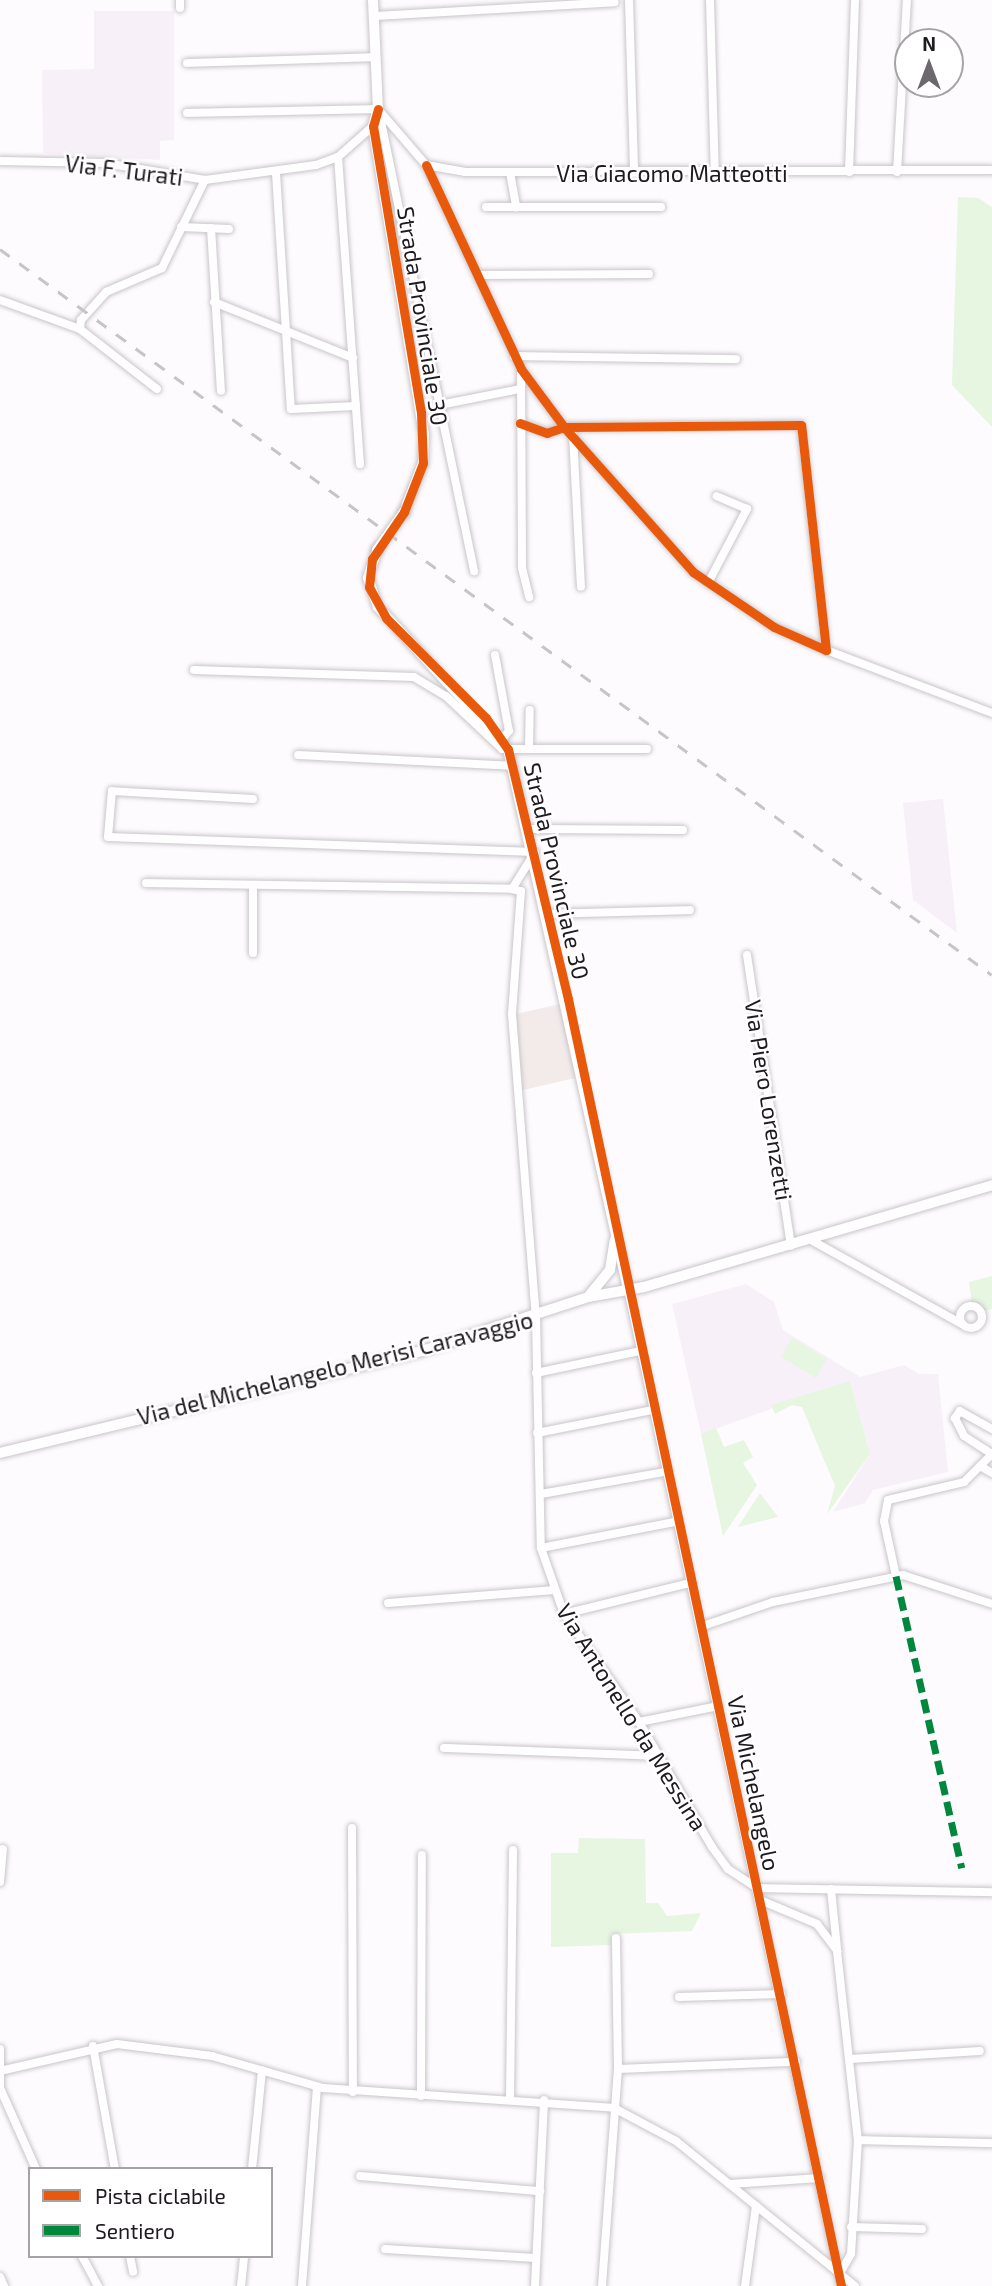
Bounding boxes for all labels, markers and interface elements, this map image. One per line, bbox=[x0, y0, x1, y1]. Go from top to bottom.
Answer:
north arrow bbox=[894, 28, 964, 98]
text: N bbox=[922, 32, 936, 55]
street label: Via F. Turati bbox=[63, 149, 185, 191]
street label: Via Giacomo Matteotti bbox=[556, 159, 788, 187]
street label: Strada Provinciale 30 bbox=[392, 204, 454, 428]
street label: Strada Provinciale 30 bbox=[519, 760, 595, 982]
street label: Via Piero Lorenzetti bbox=[739, 998, 799, 1202]
street label: Via del Michelangelo Merisi Caravaggio bbox=[134, 1305, 536, 1431]
street label: Via Antonello da Messina bbox=[551, 1598, 713, 1836]
street label: Via Michelangelo bbox=[722, 1693, 786, 1873]
legend bbox=[28, 2167, 273, 2258]
text: Pista ciclabile bbox=[95, 2183, 226, 2208]
text: Sentiero bbox=[95, 2218, 175, 2243]

